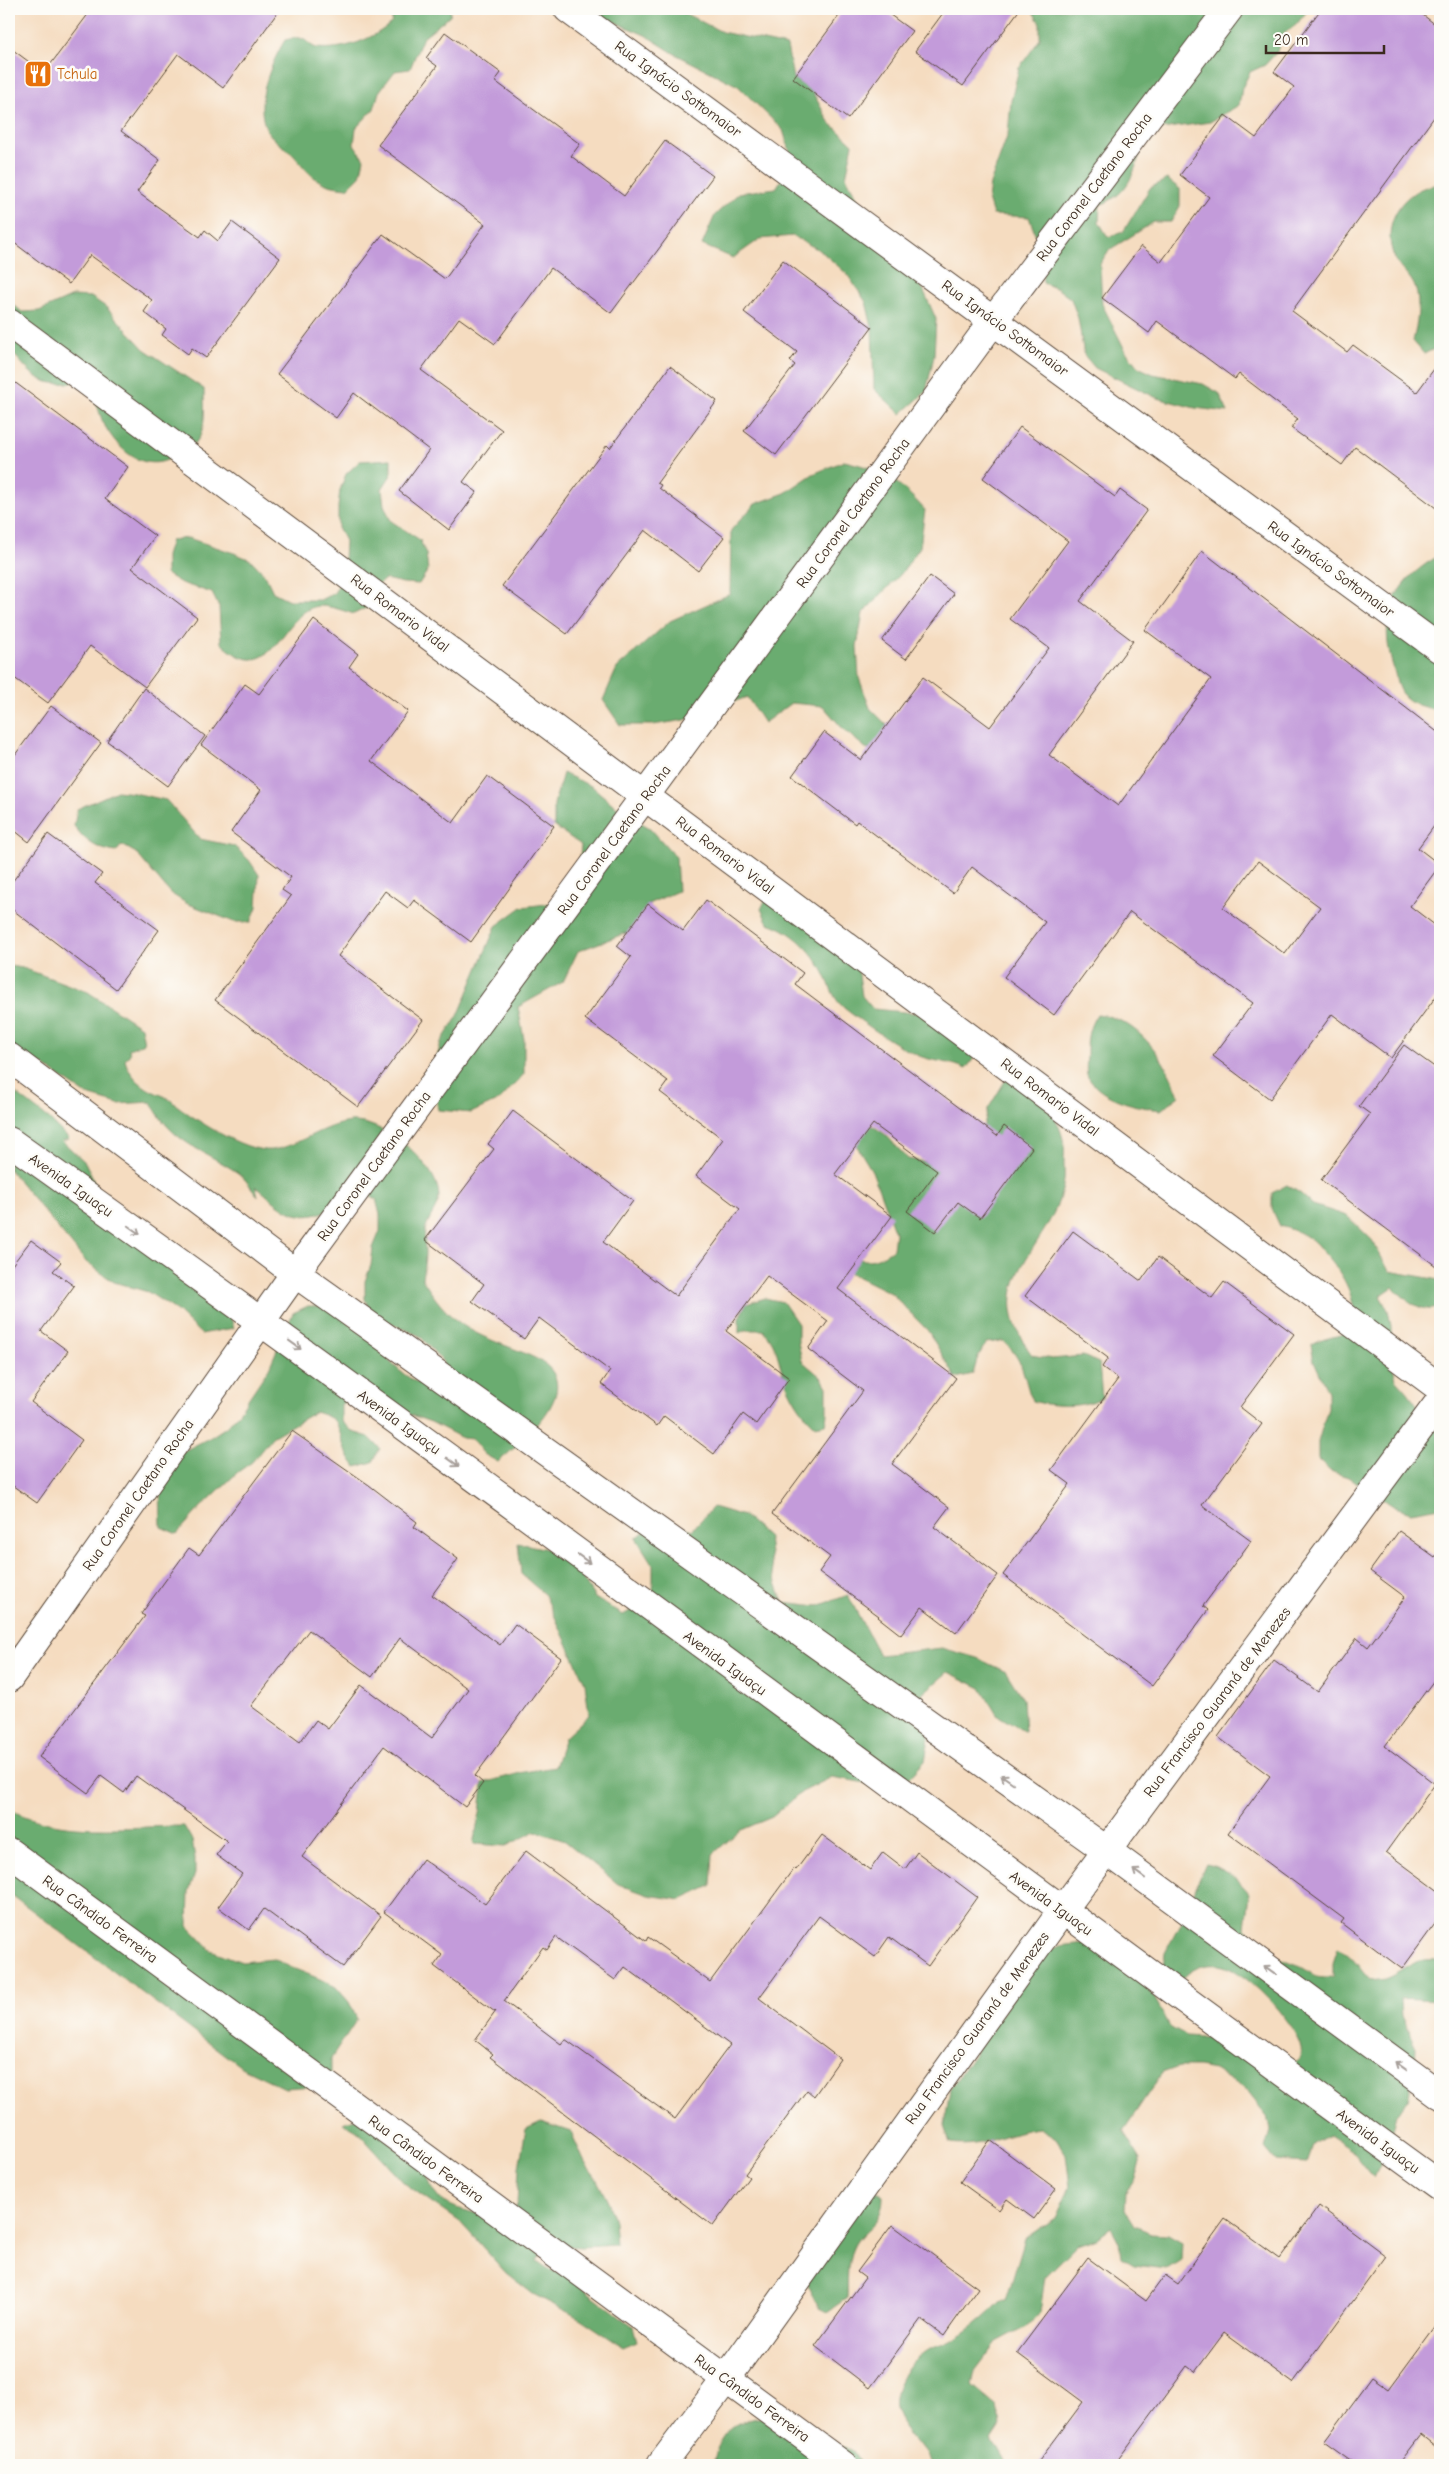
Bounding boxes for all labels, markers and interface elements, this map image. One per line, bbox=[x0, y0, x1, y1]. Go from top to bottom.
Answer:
scale bar bbox=[1266, 22, 1384, 54]
text: 20 m bbox=[1274, 31, 1308, 49]
street label: Rua Ignácio Sottomaior bbox=[611, 37, 745, 141]
restaurant icon: Tchula bbox=[23, 59, 53, 89]
place label: Tchula bbox=[57, 65, 98, 83]
street label: Rua Coronel Caetano Rocha bbox=[1032, 109, 1156, 265]
street label: Rua Ignácio Sottomaior bbox=[938, 276, 1072, 380]
street label: Rua Coronel Caetano Rocha bbox=[792, 434, 914, 592]
street label: Rua Ignácio Sottomaior bbox=[1264, 517, 1398, 621]
street label: Rua Romario Vidal bbox=[347, 570, 453, 656]
street label: Rua Coronel Caetano Rocha bbox=[553, 761, 675, 919]
street label: Rua Romario Vidal bbox=[672, 812, 778, 898]
street label: Rua Romario Vidal bbox=[997, 1054, 1103, 1140]
street label: Rua Coronel Caetano Rocha bbox=[313, 1087, 435, 1245]
street label: Avenida Iguaçu bbox=[25, 1149, 117, 1221]
one-way arrow bbox=[127, 1225, 141, 1235]
one-way arrow bbox=[287, 1340, 301, 1350]
street label: Avenida Iguaçu bbox=[354, 1386, 444, 1458]
street label: Rua Coronel Caetano Rocha bbox=[79, 1416, 197, 1574]
one-way arrow bbox=[446, 1457, 460, 1467]
one-way arrow bbox=[577, 1553, 590, 1564]
street label: Rua Francisco Guaraná de Menezes bbox=[1140, 1603, 1294, 1801]
street label: Avenida Iguaçu bbox=[680, 1627, 770, 1699]
one-way arrow bbox=[1000, 1774, 1014, 1784]
street label: Avenida Iguaçu bbox=[1006, 1867, 1096, 1939]
one-way arrow bbox=[1132, 1869, 1146, 1879]
street label: Rua Cândido Ferreira bbox=[39, 1871, 161, 1967]
street label: Rua Francisco Guaraná de Menezes bbox=[901, 1928, 1053, 2128]
one-way arrow bbox=[1263, 1965, 1277, 1975]
one-way arrow bbox=[1394, 2061, 1408, 2071]
street label: Avenida Iguaçu bbox=[1333, 2105, 1423, 2177]
street label: Rua Cândido Ferreira bbox=[365, 2111, 487, 2207]
street label: Rua Cândido Ferreira bbox=[691, 2350, 813, 2446]

